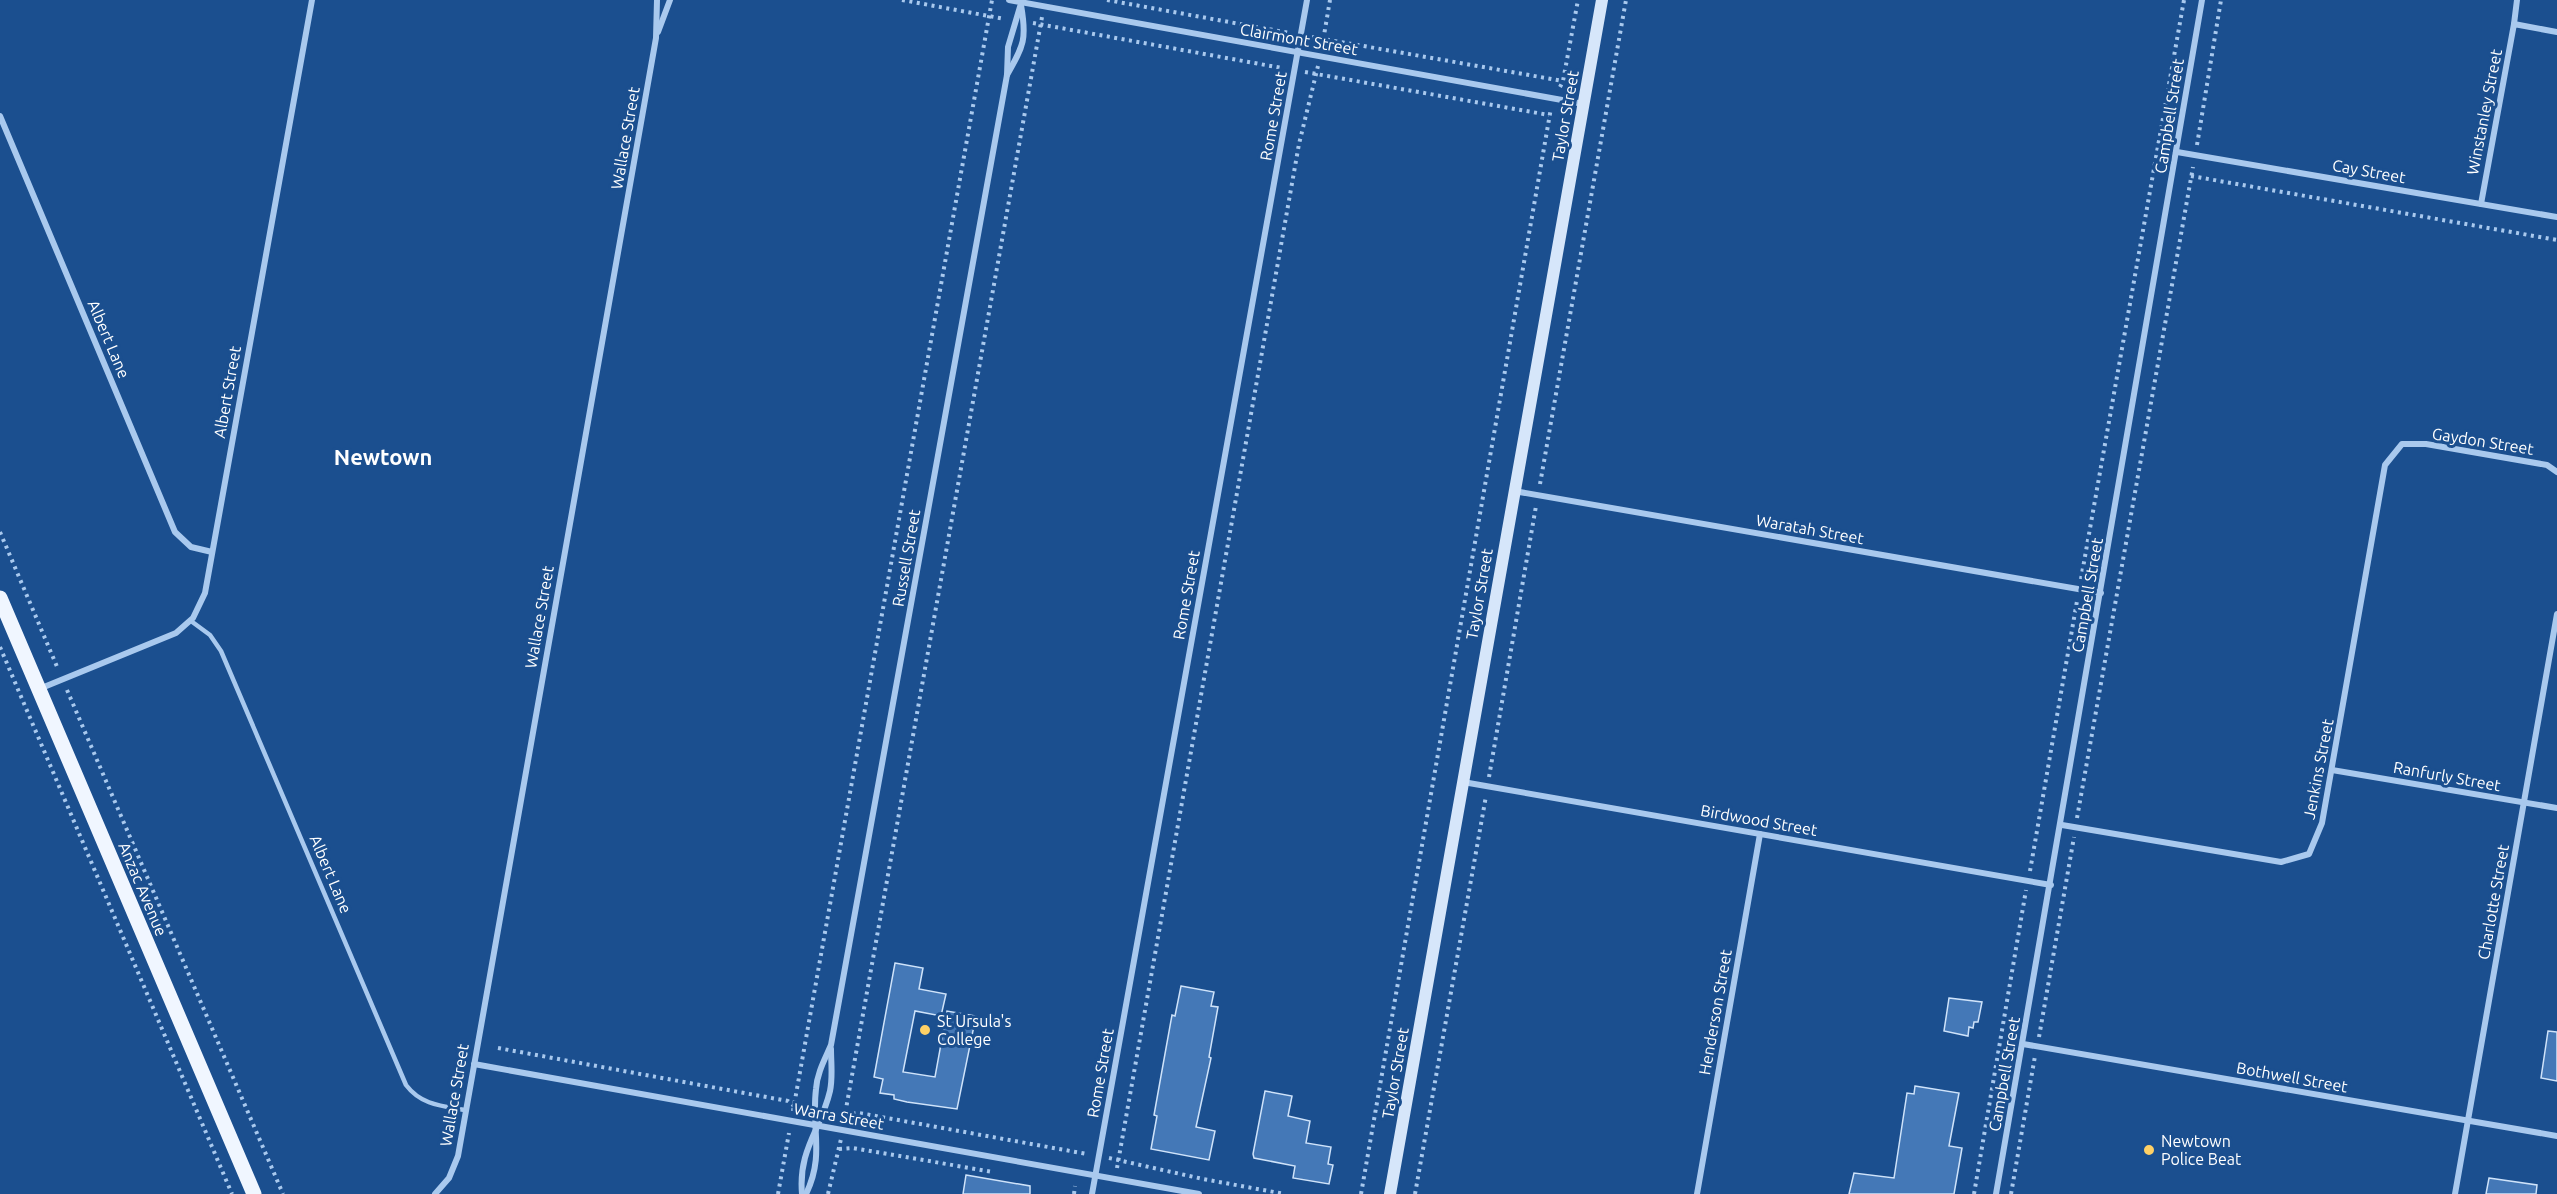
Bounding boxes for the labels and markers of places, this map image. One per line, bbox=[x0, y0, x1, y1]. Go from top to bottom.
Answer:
place label: St Ursula's College bbox=[937, 1012, 1011, 1048]
marker: St Ursula's College bbox=[918, 1023, 932, 1037]
place label: Newtown Police Beat bbox=[2161, 1132, 2242, 1168]
marker: Newtown Police Beat bbox=[2142, 1143, 2156, 1157]

